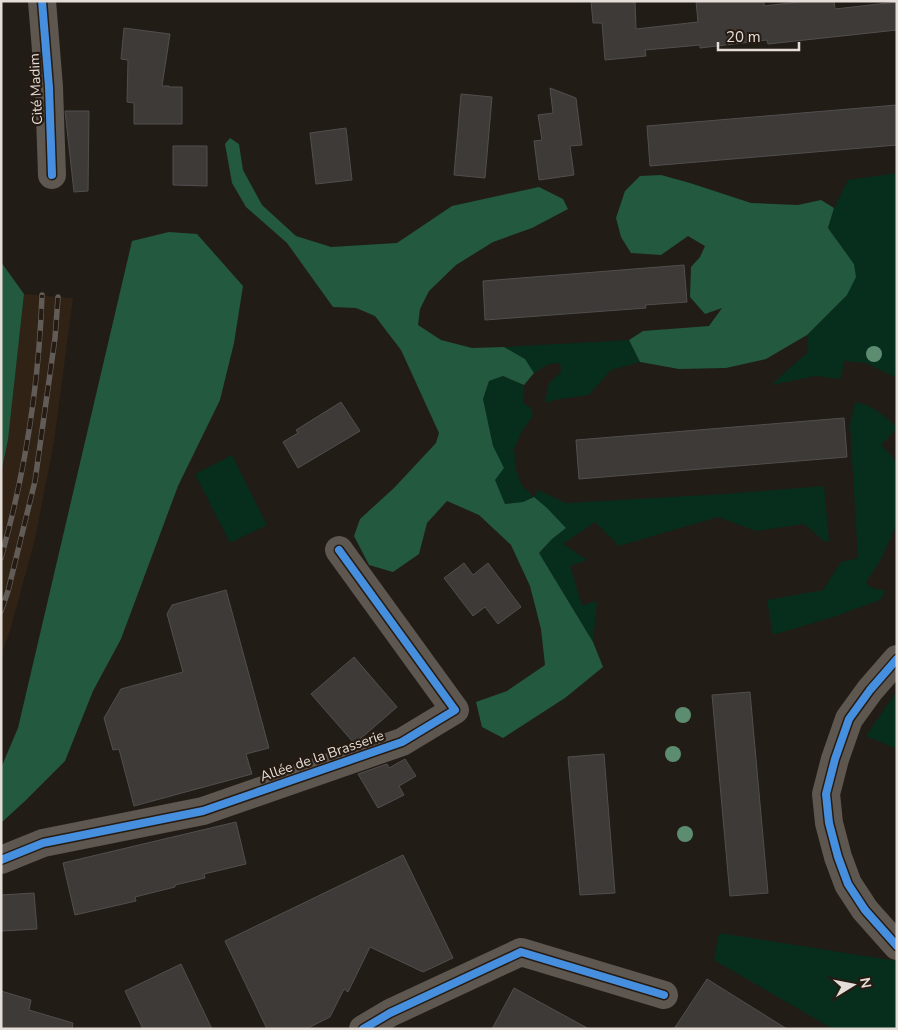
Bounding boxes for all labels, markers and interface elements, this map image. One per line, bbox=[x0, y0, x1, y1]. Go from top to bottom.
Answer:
scale bar bbox=[718, 20, 799, 52]
text: 20 m bbox=[726, 27, 761, 47]
street label: Cité Madim bbox=[25, 53, 47, 125]
street label: Allée de la Brasserie bbox=[258, 726, 386, 786]
north arrow bbox=[828, 960, 878, 1010]
text: N bbox=[855, 976, 876, 990]

